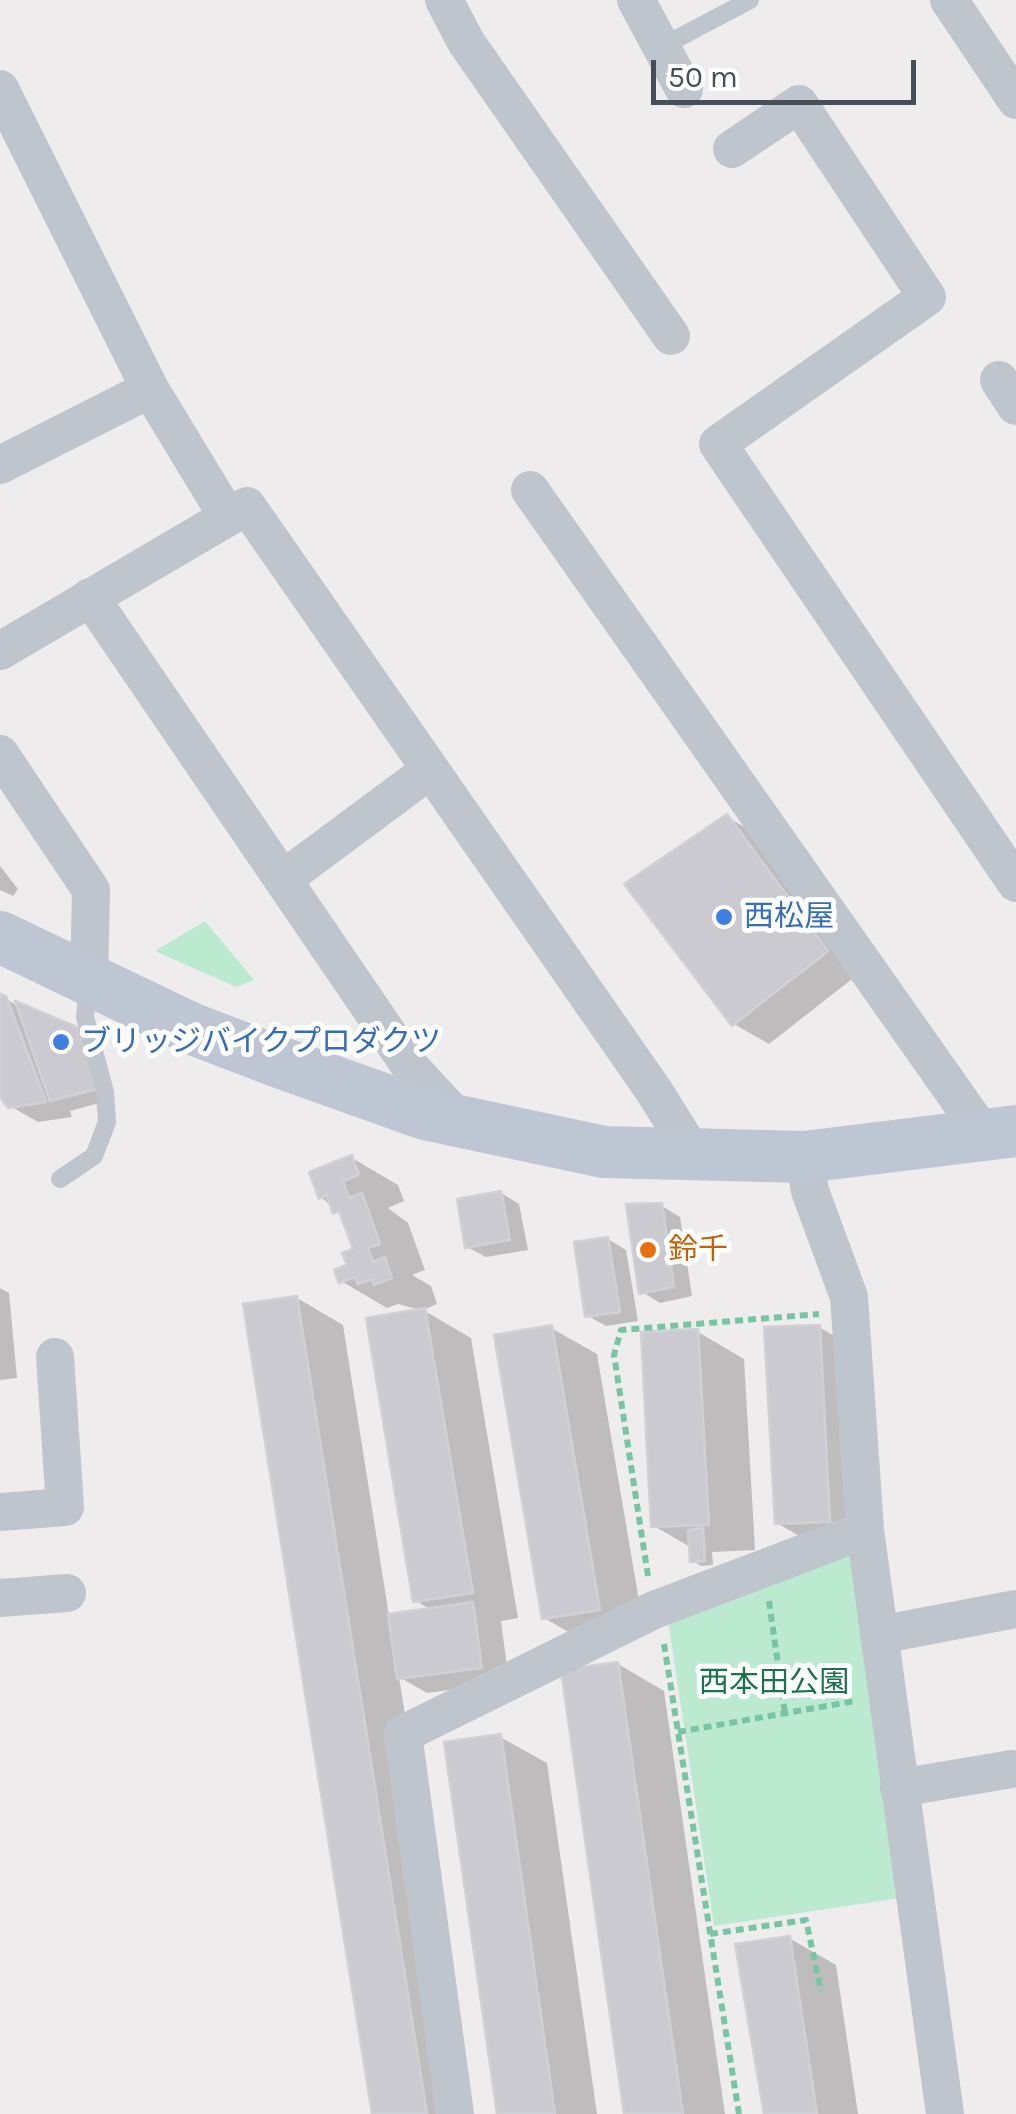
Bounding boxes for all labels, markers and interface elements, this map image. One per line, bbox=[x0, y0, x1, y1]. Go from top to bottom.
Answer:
scale bar bbox=[656, 40, 921, 102]
text: 50 m bbox=[668, 59, 738, 95]
place label: 西松屋 bbox=[744, 899, 834, 935]
marker: 西松屋 bbox=[713, 906, 735, 928]
place label: ブリッジバイクプロダクツ bbox=[81, 1024, 441, 1060]
marker: ブリッジバイクプロダクツ bbox=[50, 1031, 72, 1053]
place label: 鈴千 bbox=[668, 1232, 728, 1268]
marker: 鈴千 bbox=[637, 1239, 659, 1261]
park label: 西本田公園 bbox=[699, 1665, 849, 1701]

